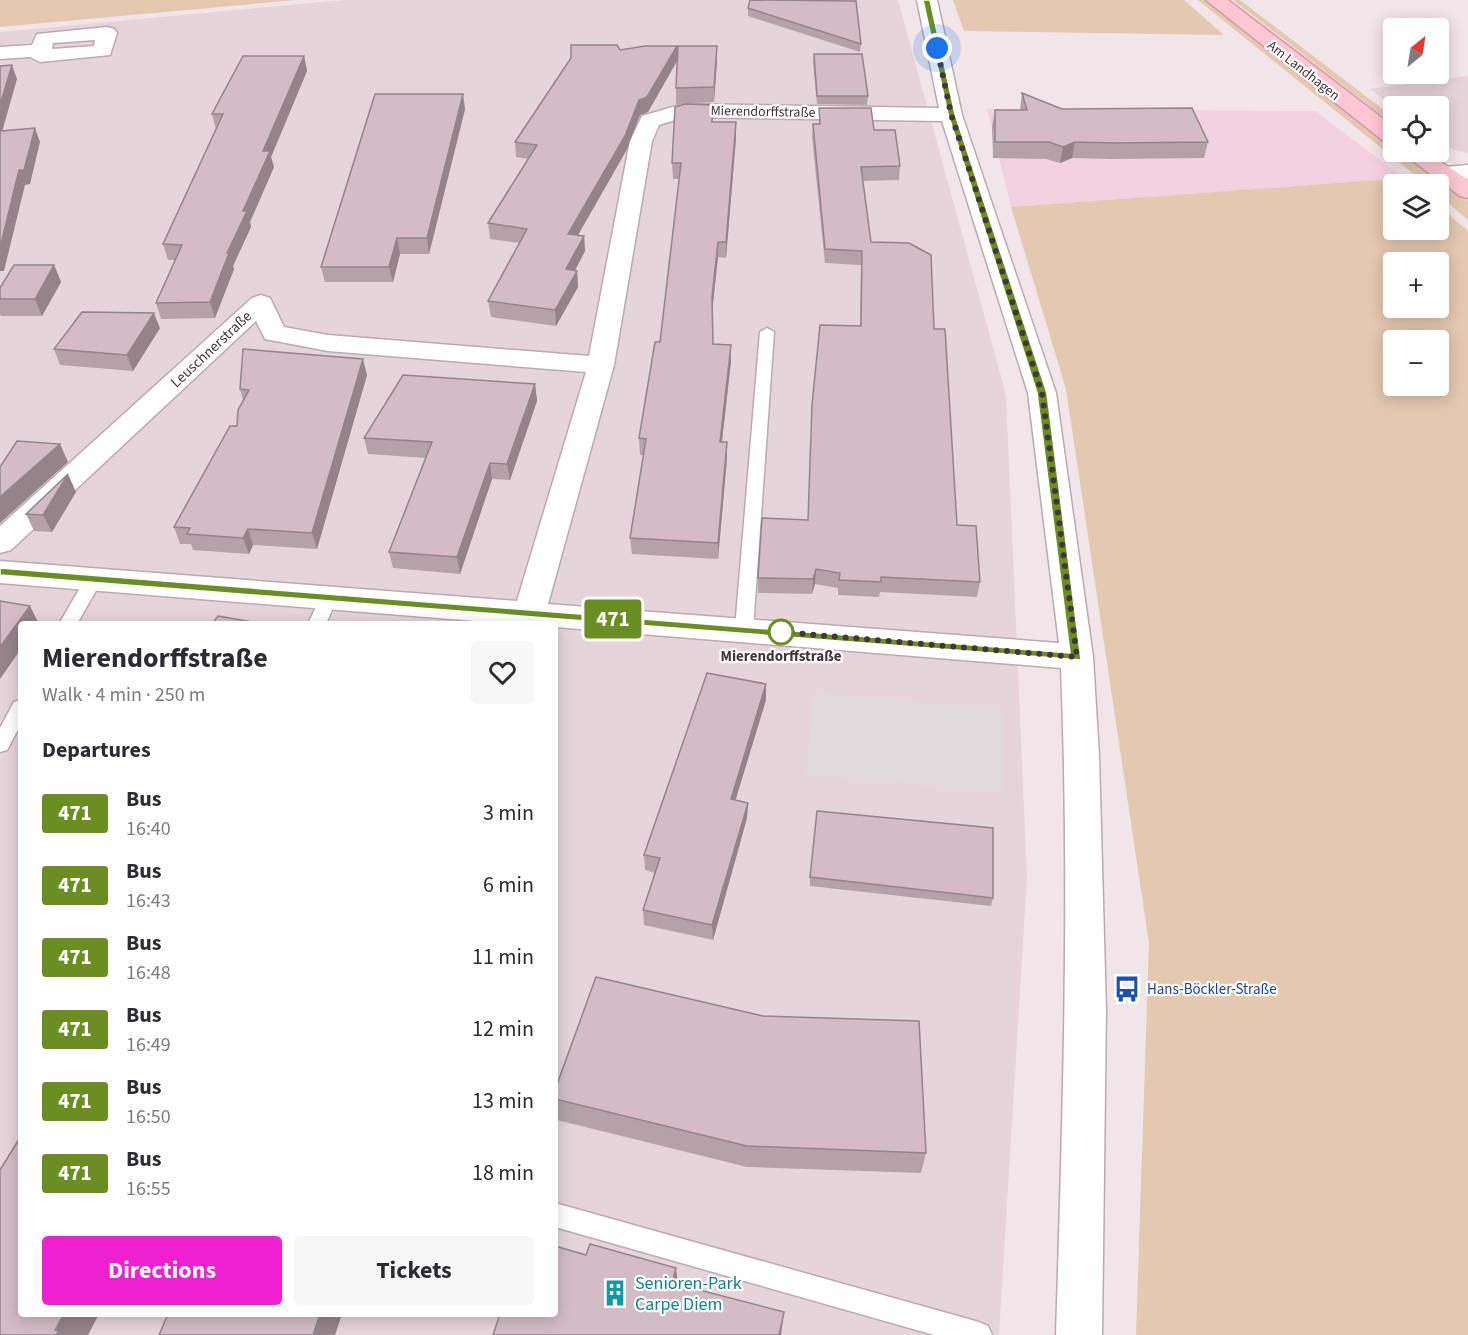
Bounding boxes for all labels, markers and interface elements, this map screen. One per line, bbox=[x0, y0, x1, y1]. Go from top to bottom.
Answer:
north arrow bbox=[1383, 18, 1449, 84]
map controls bbox=[1383, 18, 1449, 396]
your location bbox=[922, 33, 952, 63]
street label: Am Landhagen bbox=[1263, 36, 1344, 106]
button: locate bbox=[1383, 96, 1449, 162]
street label: Mierendorffstraße bbox=[710, 101, 816, 123]
button: layers bbox=[1383, 174, 1449, 240]
button: + bbox=[1383, 252, 1449, 318]
street label: Leuschnerstraße bbox=[166, 306, 257, 393]
button: − bbox=[1383, 330, 1449, 396]
line badge: 471 bbox=[578, 600, 648, 638]
text: 471 bbox=[596, 604, 630, 634]
marker: Mierendorffstraße bbox=[768, 619, 794, 645]
text: Mierendorffstraße bbox=[42, 638, 268, 678]
button: heart bbox=[471, 641, 534, 704]
place label: Mierendorffstraße bbox=[721, 646, 842, 667]
text: Walk · 4 min · 250 m bbox=[42, 681, 205, 709]
text: Departures bbox=[42, 734, 151, 766]
text: Bus bbox=[126, 783, 162, 815]
text: 3 min bbox=[483, 797, 534, 829]
text: 471 bbox=[58, 798, 92, 828]
text: 16:40 bbox=[126, 815, 171, 843]
text: Bus bbox=[126, 855, 162, 887]
text: 6 min bbox=[483, 869, 534, 901]
text: 471 bbox=[58, 870, 92, 900]
text: 16:43 bbox=[126, 887, 171, 915]
text: Bus bbox=[126, 927, 162, 959]
text: 11 min bbox=[472, 941, 534, 973]
text: 471 bbox=[58, 942, 92, 972]
text: 16:48 bbox=[126, 959, 171, 987]
bus stop icon: Hans-Böckler-Straße bbox=[1112, 974, 1142, 1004]
place label: Hans-Böckler-Straße bbox=[1147, 979, 1277, 1000]
text: Bus bbox=[126, 999, 162, 1031]
text: 12 min bbox=[472, 1013, 534, 1045]
text: 471 bbox=[58, 1014, 92, 1044]
text: 16:49 bbox=[126, 1031, 171, 1059]
text: Bus bbox=[126, 1071, 162, 1103]
text: 13 min bbox=[472, 1085, 534, 1117]
text: 471 bbox=[58, 1086, 92, 1116]
text: 16:50 bbox=[126, 1103, 171, 1131]
text: Bus bbox=[126, 1143, 162, 1175]
text: 18 min bbox=[472, 1157, 534, 1189]
text: 471 bbox=[58, 1158, 92, 1188]
text: 16:55 bbox=[126, 1175, 171, 1203]
button: Directions bbox=[42, 1236, 282, 1305]
button: Tickets bbox=[294, 1236, 534, 1305]
place label: Senioren-Park Carpe Diem bbox=[635, 1271, 742, 1317]
building icon: Senioren-Park Carpe Diem bbox=[600, 1278, 630, 1308]

